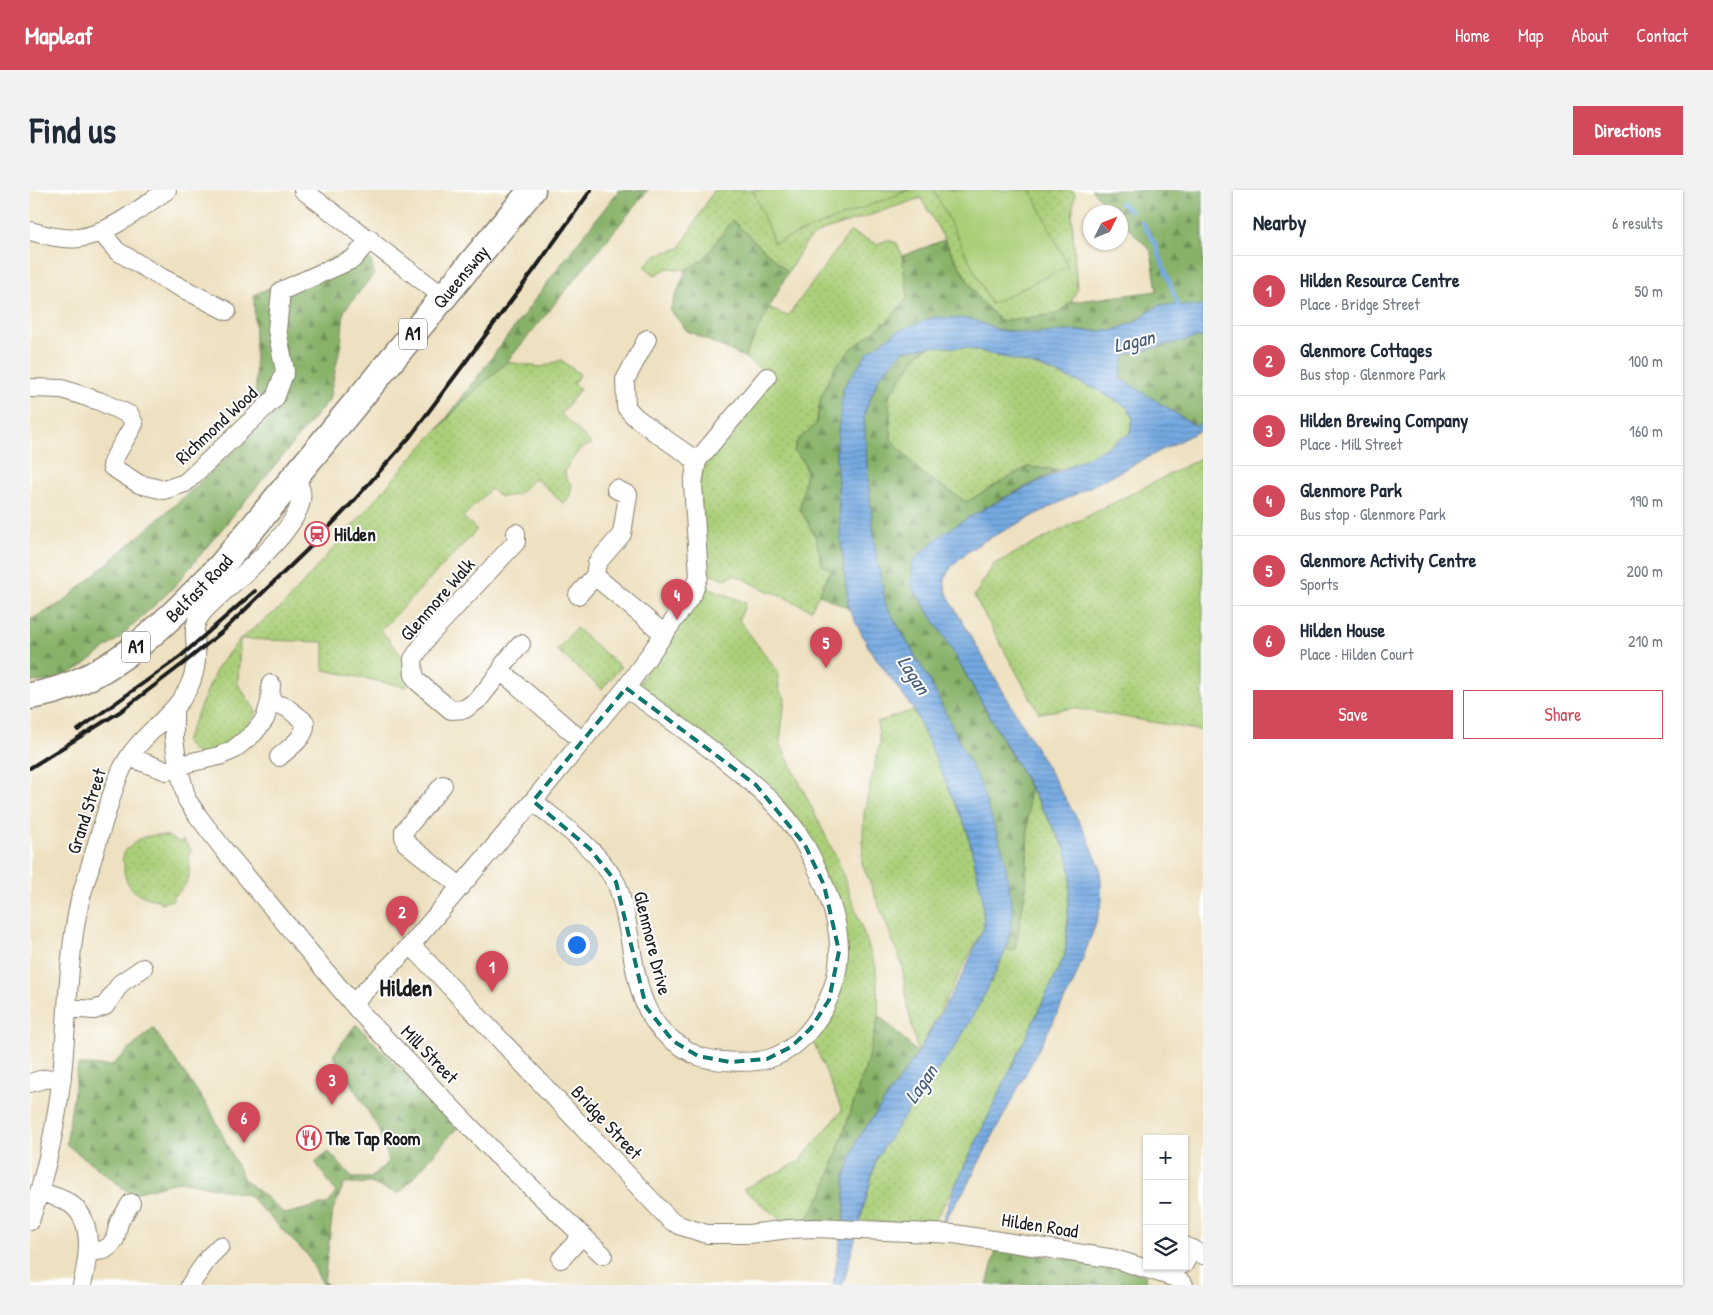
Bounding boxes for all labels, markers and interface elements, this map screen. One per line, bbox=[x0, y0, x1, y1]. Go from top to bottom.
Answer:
text: Mapleaf bbox=[25, 19, 93, 51]
text: Home bbox=[1455, 23, 1490, 48]
text: Map bbox=[1518, 23, 1543, 48]
text: About bbox=[1571, 23, 1608, 48]
text: Contact bbox=[1636, 23, 1688, 48]
button: Directions bbox=[1573, 106, 1683, 155]
text: Find us bbox=[30, 107, 116, 154]
north arrow bbox=[1083, 205, 1128, 250]
text: Nearby bbox=[1253, 208, 1306, 237]
text: 6 results bbox=[1612, 212, 1663, 234]
street label: Queensway bbox=[426, 239, 494, 314]
text: Hilden Resource Centre bbox=[1300, 267, 1460, 293]
text: 1 bbox=[1266, 280, 1272, 302]
text: 50 m bbox=[1635, 280, 1663, 302]
text: Place · Bridge Street bbox=[1300, 293, 1420, 315]
road number: A1 bbox=[399, 318, 427, 350]
water label: Lagan bbox=[1111, 322, 1159, 359]
text: Glenmore Cottages bbox=[1300, 337, 1432, 363]
text: 2 bbox=[1265, 350, 1273, 372]
text: 100 m bbox=[1628, 350, 1663, 372]
text: Bus stop · Glenmore Park bbox=[1300, 363, 1446, 385]
street label: Richmond Wood bbox=[169, 380, 263, 470]
text: Hilden Brewing Company bbox=[1300, 407, 1468, 433]
text: 3 bbox=[1265, 420, 1273, 442]
text: 160 m bbox=[1629, 420, 1663, 442]
text: Place · Mill Street bbox=[1300, 433, 1402, 455]
text: Glenmore Park bbox=[1300, 477, 1402, 503]
text: 4 bbox=[1266, 490, 1272, 512]
text: 190 m bbox=[1630, 490, 1663, 512]
text: Bus stop · Glenmore Park bbox=[1300, 503, 1446, 525]
station icon: Hilden bbox=[304, 521, 330, 547]
place label: Hilden bbox=[334, 521, 376, 547]
text: Glenmore Activity Centre bbox=[1300, 547, 1476, 573]
street label: Belfast Road bbox=[159, 548, 239, 628]
street label: Glenmore Walk bbox=[394, 552, 480, 646]
text: 5 bbox=[1266, 560, 1272, 582]
text: 200 m bbox=[1627, 560, 1663, 582]
text: Sports bbox=[1300, 573, 1338, 595]
pin: 4 bbox=[661, 579, 693, 620]
text: Hilden House bbox=[1300, 617, 1385, 643]
pin: 5 bbox=[810, 627, 842, 668]
text: 6 bbox=[1266, 630, 1272, 652]
text: 210 m bbox=[1628, 630, 1663, 652]
road number: A1 bbox=[122, 632, 150, 662]
text: Place · Hilden Court bbox=[1300, 643, 1414, 665]
water label: Lagan bbox=[891, 650, 938, 701]
button: Save bbox=[1253, 690, 1453, 739]
button: Share bbox=[1463, 690, 1663, 739]
street label: Grand Street bbox=[60, 764, 112, 857]
street label: Glenmore Drive bbox=[628, 888, 679, 998]
pin: 2 bbox=[386, 896, 418, 937]
your location bbox=[564, 932, 590, 958]
pin: 1 bbox=[476, 951, 508, 992]
district label: Hilden bbox=[380, 971, 433, 1003]
street label: Mill Street bbox=[396, 1019, 465, 1089]
water label: Lagan bbox=[898, 1058, 945, 1109]
pin: 3 bbox=[316, 1064, 348, 1105]
street label: Bridge Street bbox=[566, 1079, 649, 1165]
pin: 6 bbox=[228, 1102, 260, 1143]
restaurant icon: The Tap Room bbox=[296, 1125, 322, 1151]
place label: The Tap Room bbox=[325, 1125, 421, 1152]
map controls bbox=[1143, 1135, 1188, 1270]
button: + bbox=[1143, 1135, 1188, 1180]
button: − bbox=[1143, 1180, 1188, 1225]
street label: Hilden Road bbox=[1000, 1206, 1081, 1244]
button: layers bbox=[1143, 1225, 1188, 1270]

